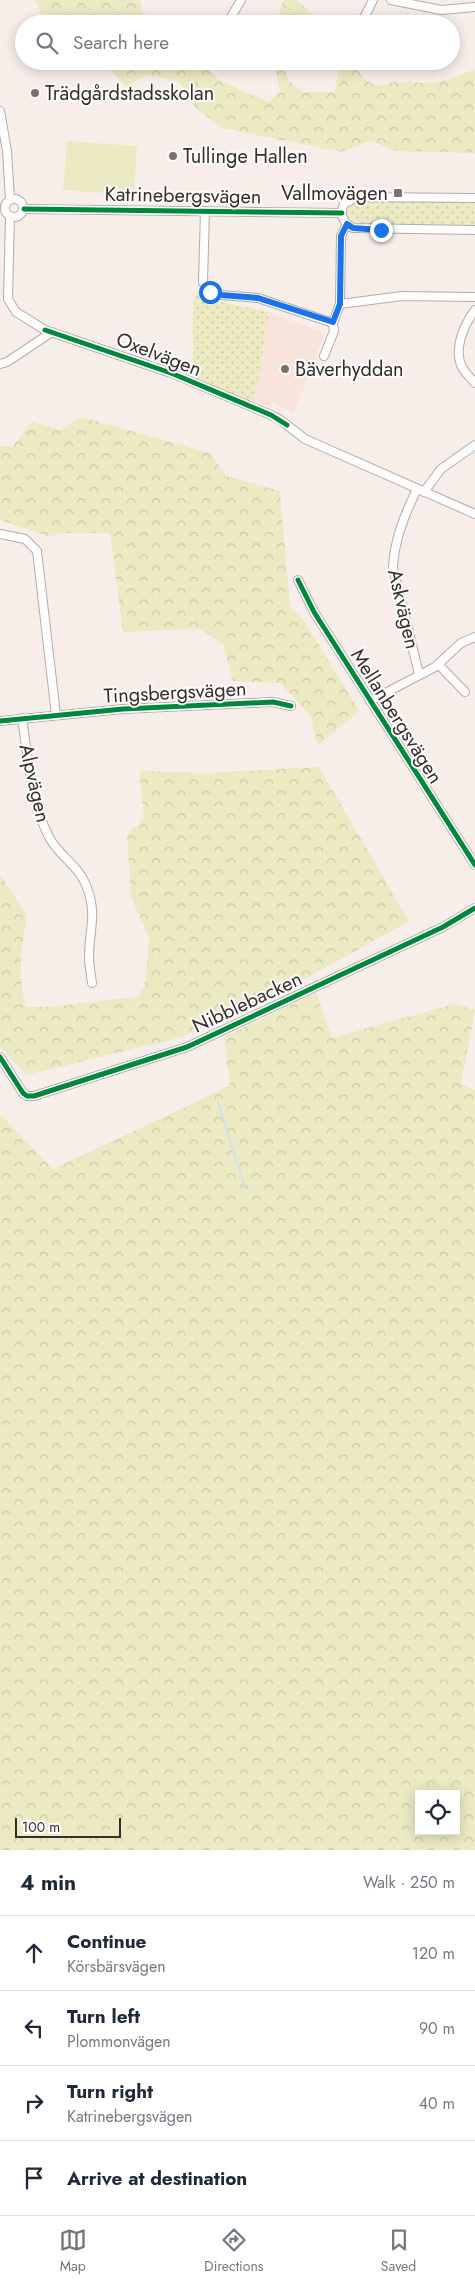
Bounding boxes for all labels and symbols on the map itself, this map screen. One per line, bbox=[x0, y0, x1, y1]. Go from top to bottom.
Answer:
place label: Trädgårdstadsskolan bbox=[45, 79, 214, 108]
marker: Trädgårdstadsskolan bbox=[29, 87, 41, 99]
place label: Tullinge Hallen bbox=[183, 142, 308, 171]
marker: Tullinge Hallen bbox=[167, 150, 179, 162]
place label: Vallmovägen bbox=[281, 179, 388, 208]
street label: Katrinebergsvägen bbox=[104, 180, 262, 211]
marker: Vallmovägen bbox=[392, 187, 404, 199]
route end bbox=[370, 219, 393, 242]
route start bbox=[199, 281, 222, 304]
street label: Oxelvägen bbox=[112, 325, 206, 384]
place label: Bäverhyddan bbox=[295, 355, 404, 384]
marker: Bäverhyddan bbox=[279, 363, 291, 375]
street label: Askvägen bbox=[380, 566, 427, 652]
street label: Mellanbergsvägen bbox=[343, 643, 450, 789]
street label: Tingsbergsvägen bbox=[103, 674, 247, 711]
street label: Alpvägen bbox=[11, 741, 58, 825]
street label: Nibblebacken bbox=[187, 964, 307, 1041]
scale bar bbox=[15, 1815, 121, 1838]

